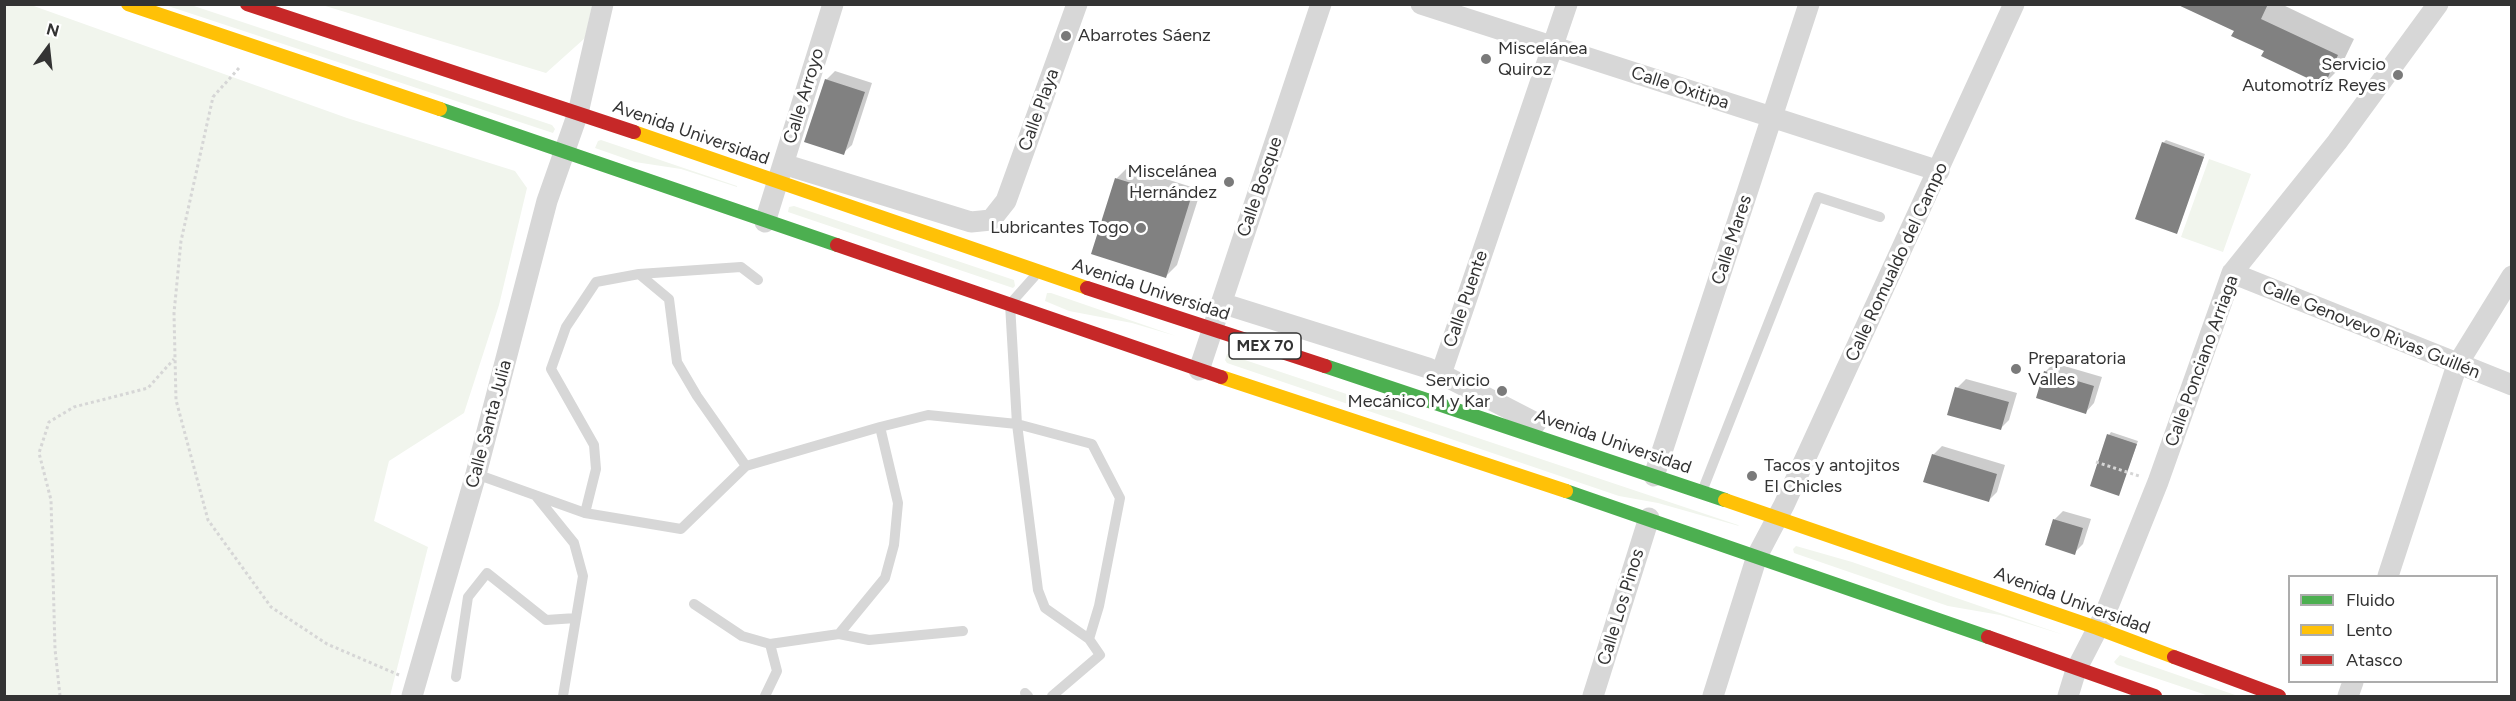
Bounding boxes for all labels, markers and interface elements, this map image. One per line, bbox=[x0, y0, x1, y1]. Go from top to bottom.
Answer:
north arrow bbox=[18, 18, 78, 78]
text: N bbox=[44, 19, 61, 41]
place label: Abarrotes Sáenz bbox=[1078, 25, 1211, 47]
marker: Abarrotes Sáenz bbox=[1059, 29, 1073, 43]
place label: Miscelánea Quiroz bbox=[1498, 38, 1588, 80]
street label: Calle Arroyo bbox=[779, 46, 829, 146]
marker: Miscelánea Quiroz bbox=[1479, 52, 1493, 66]
place label: Servicio Automotríz Reyes bbox=[2242, 54, 2386, 97]
street label: Calle Oxitipa bbox=[1628, 62, 1732, 114]
street label: Calle Playa bbox=[1014, 66, 1064, 154]
marker: Servicio Automotríz Reyes bbox=[2391, 68, 2405, 82]
street label: Avenida Universidad bbox=[610, 96, 772, 170]
street label: Calle Bosque bbox=[1233, 134, 1287, 240]
street label: Calle Romualdo del Campo bbox=[1841, 159, 1953, 365]
place label: Miscelánea Hernández bbox=[1127, 161, 1217, 204]
marker: Miscelánea Hernández bbox=[1222, 175, 1236, 189]
street label: Calle Mares bbox=[1707, 192, 1757, 288]
place label: Lubricantes Togo bbox=[990, 217, 1129, 239]
marker: Lubricantes Togo bbox=[1134, 221, 1148, 235]
street label: Calle Puente bbox=[1439, 248, 1493, 350]
street label: Avenida Universidad bbox=[1070, 254, 1232, 326]
street label: Calle Ponciano Arriaga bbox=[2161, 272, 2243, 450]
street label: Calle Genovevo Rivas Guillén bbox=[2259, 276, 2483, 384]
road number: MEX 70 bbox=[1229, 333, 1301, 359]
place label: Preparatoria Valles bbox=[2028, 348, 2126, 391]
street label: Calle Santa Julia bbox=[462, 358, 516, 490]
marker: Preparatoria Valles bbox=[2009, 362, 2023, 376]
place label: Servicio Mecánico M y Kar bbox=[1348, 370, 1490, 412]
marker: Servicio Mecánico M y Kar bbox=[1495, 384, 1509, 398]
street label: Avenida Universidad bbox=[1532, 405, 1694, 479]
place label: Tacos y antojitos El Chicles bbox=[1764, 455, 1900, 498]
marker: Tacos y antojitos El Chicles bbox=[1745, 469, 1759, 483]
street label: Calle Los Pinos bbox=[1593, 546, 1649, 668]
street label: Avenida Universidad bbox=[1991, 563, 2153, 639]
legend bbox=[2288, 575, 2498, 683]
text: Fluido bbox=[2346, 589, 2395, 611]
text: Lento bbox=[2346, 619, 2392, 641]
text: Atasco bbox=[2346, 649, 2403, 671]

